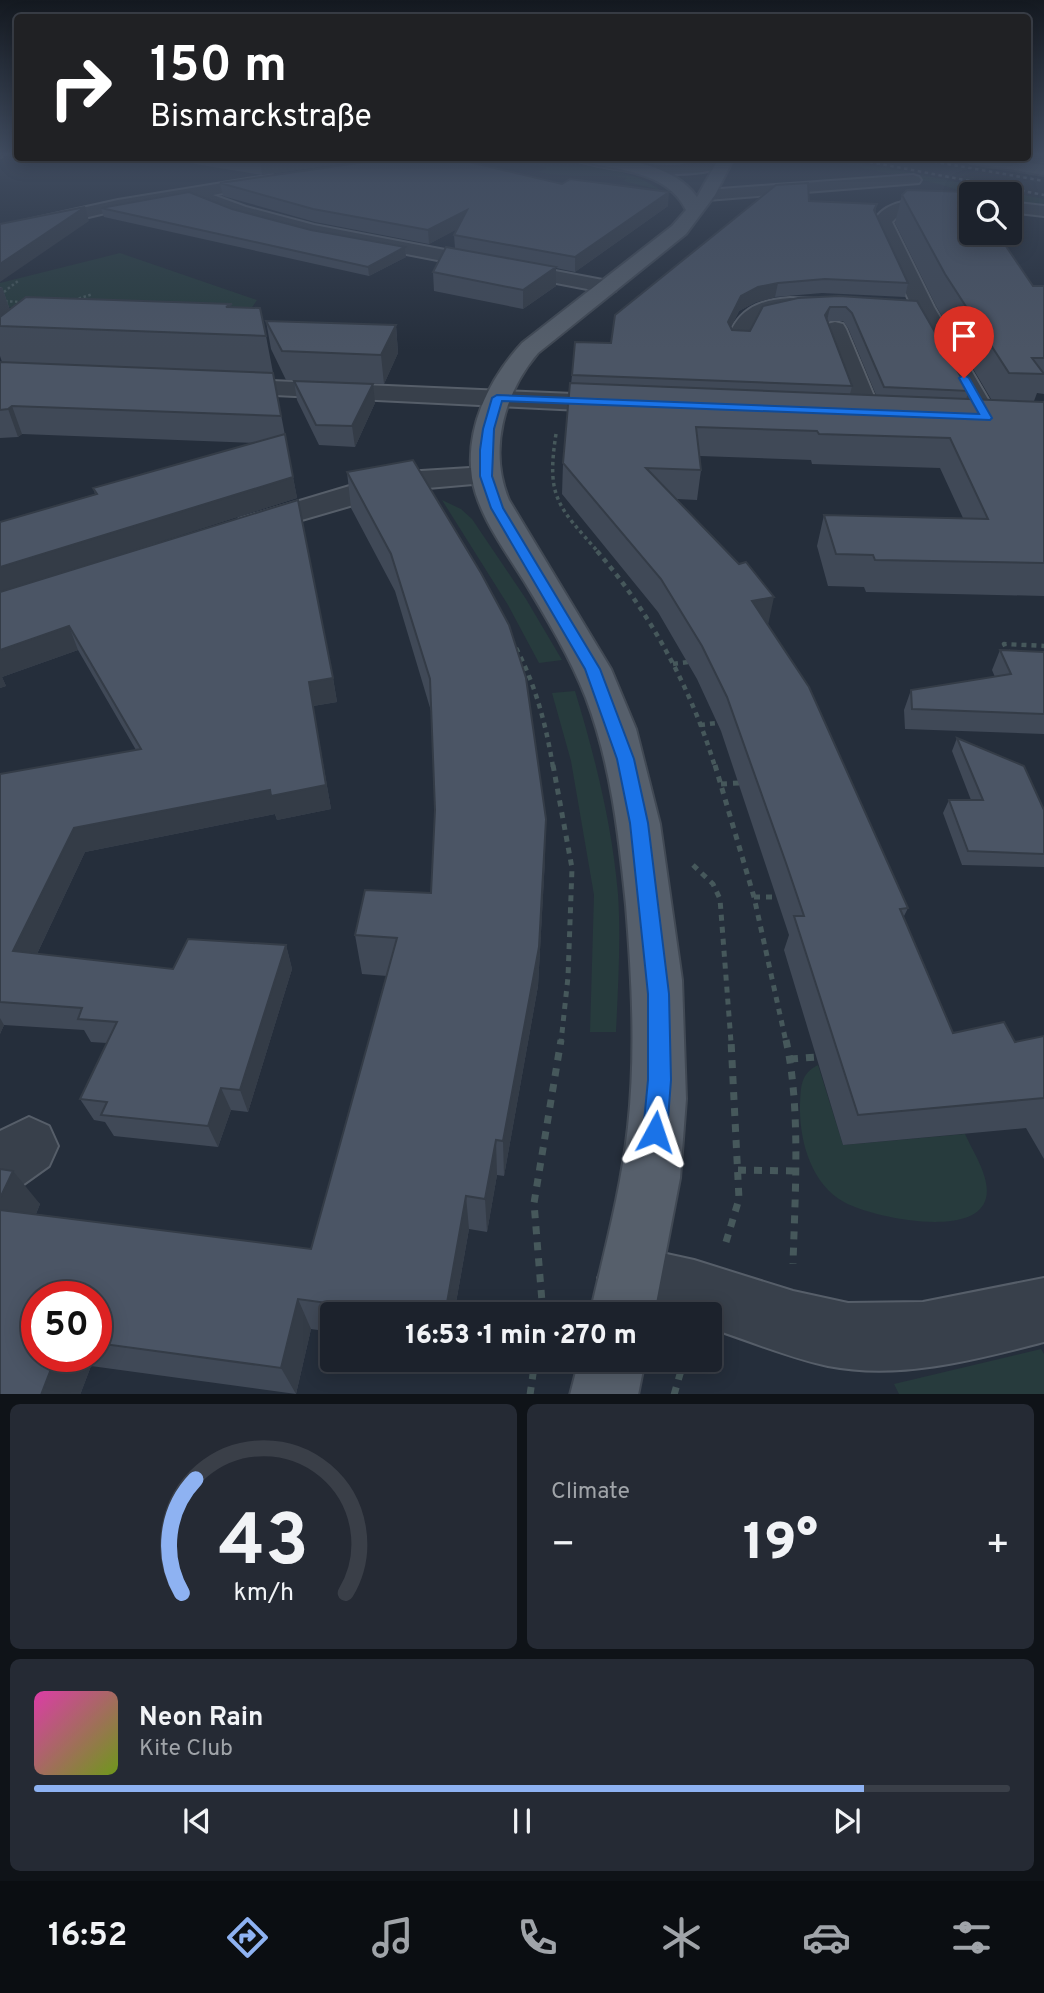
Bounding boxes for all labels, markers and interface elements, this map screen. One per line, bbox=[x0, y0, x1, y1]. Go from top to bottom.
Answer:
text: 150 m bbox=[150, 37, 287, 99]
icon: right bbox=[35, 42, 126, 133]
text: Bismarckstraße bbox=[150, 98, 372, 138]
map controls bbox=[959, 182, 1022, 245]
button: search bbox=[959, 182, 1022, 245]
pin bbox=[934, 306, 994, 378]
icon: arrive bbox=[945, 317, 983, 355]
position arrow bbox=[618, 1095, 692, 1169]
speed limit sign: 50 bbox=[21, 1281, 112, 1372]
text: 16:53 · 1 min · 270 m bbox=[405, 1320, 637, 1353]
text: Climate bbox=[551, 1478, 630, 1507]
text: 43 bbox=[218, 1499, 309, 1591]
text: 19° bbox=[743, 1512, 818, 1578]
text: − bbox=[551, 1522, 576, 1571]
text: + bbox=[985, 1522, 1010, 1571]
text: km/h bbox=[233, 1577, 294, 1609]
text: Neon Rain bbox=[139, 1702, 264, 1735]
text: Kite Club bbox=[139, 1735, 233, 1764]
icon: previous bbox=[178, 1802, 216, 1840]
icon: pause bbox=[503, 1802, 541, 1840]
icon: next bbox=[828, 1802, 866, 1840]
icon: directions bbox=[223, 1913, 272, 1962]
icon: music bbox=[368, 1913, 417, 1962]
icon: phone bbox=[513, 1913, 562, 1962]
icon: climate bbox=[657, 1913, 706, 1962]
icon: car bbox=[802, 1913, 851, 1962]
icon: filters bbox=[947, 1913, 996, 1962]
text: 16:52 bbox=[48, 1917, 127, 1957]

